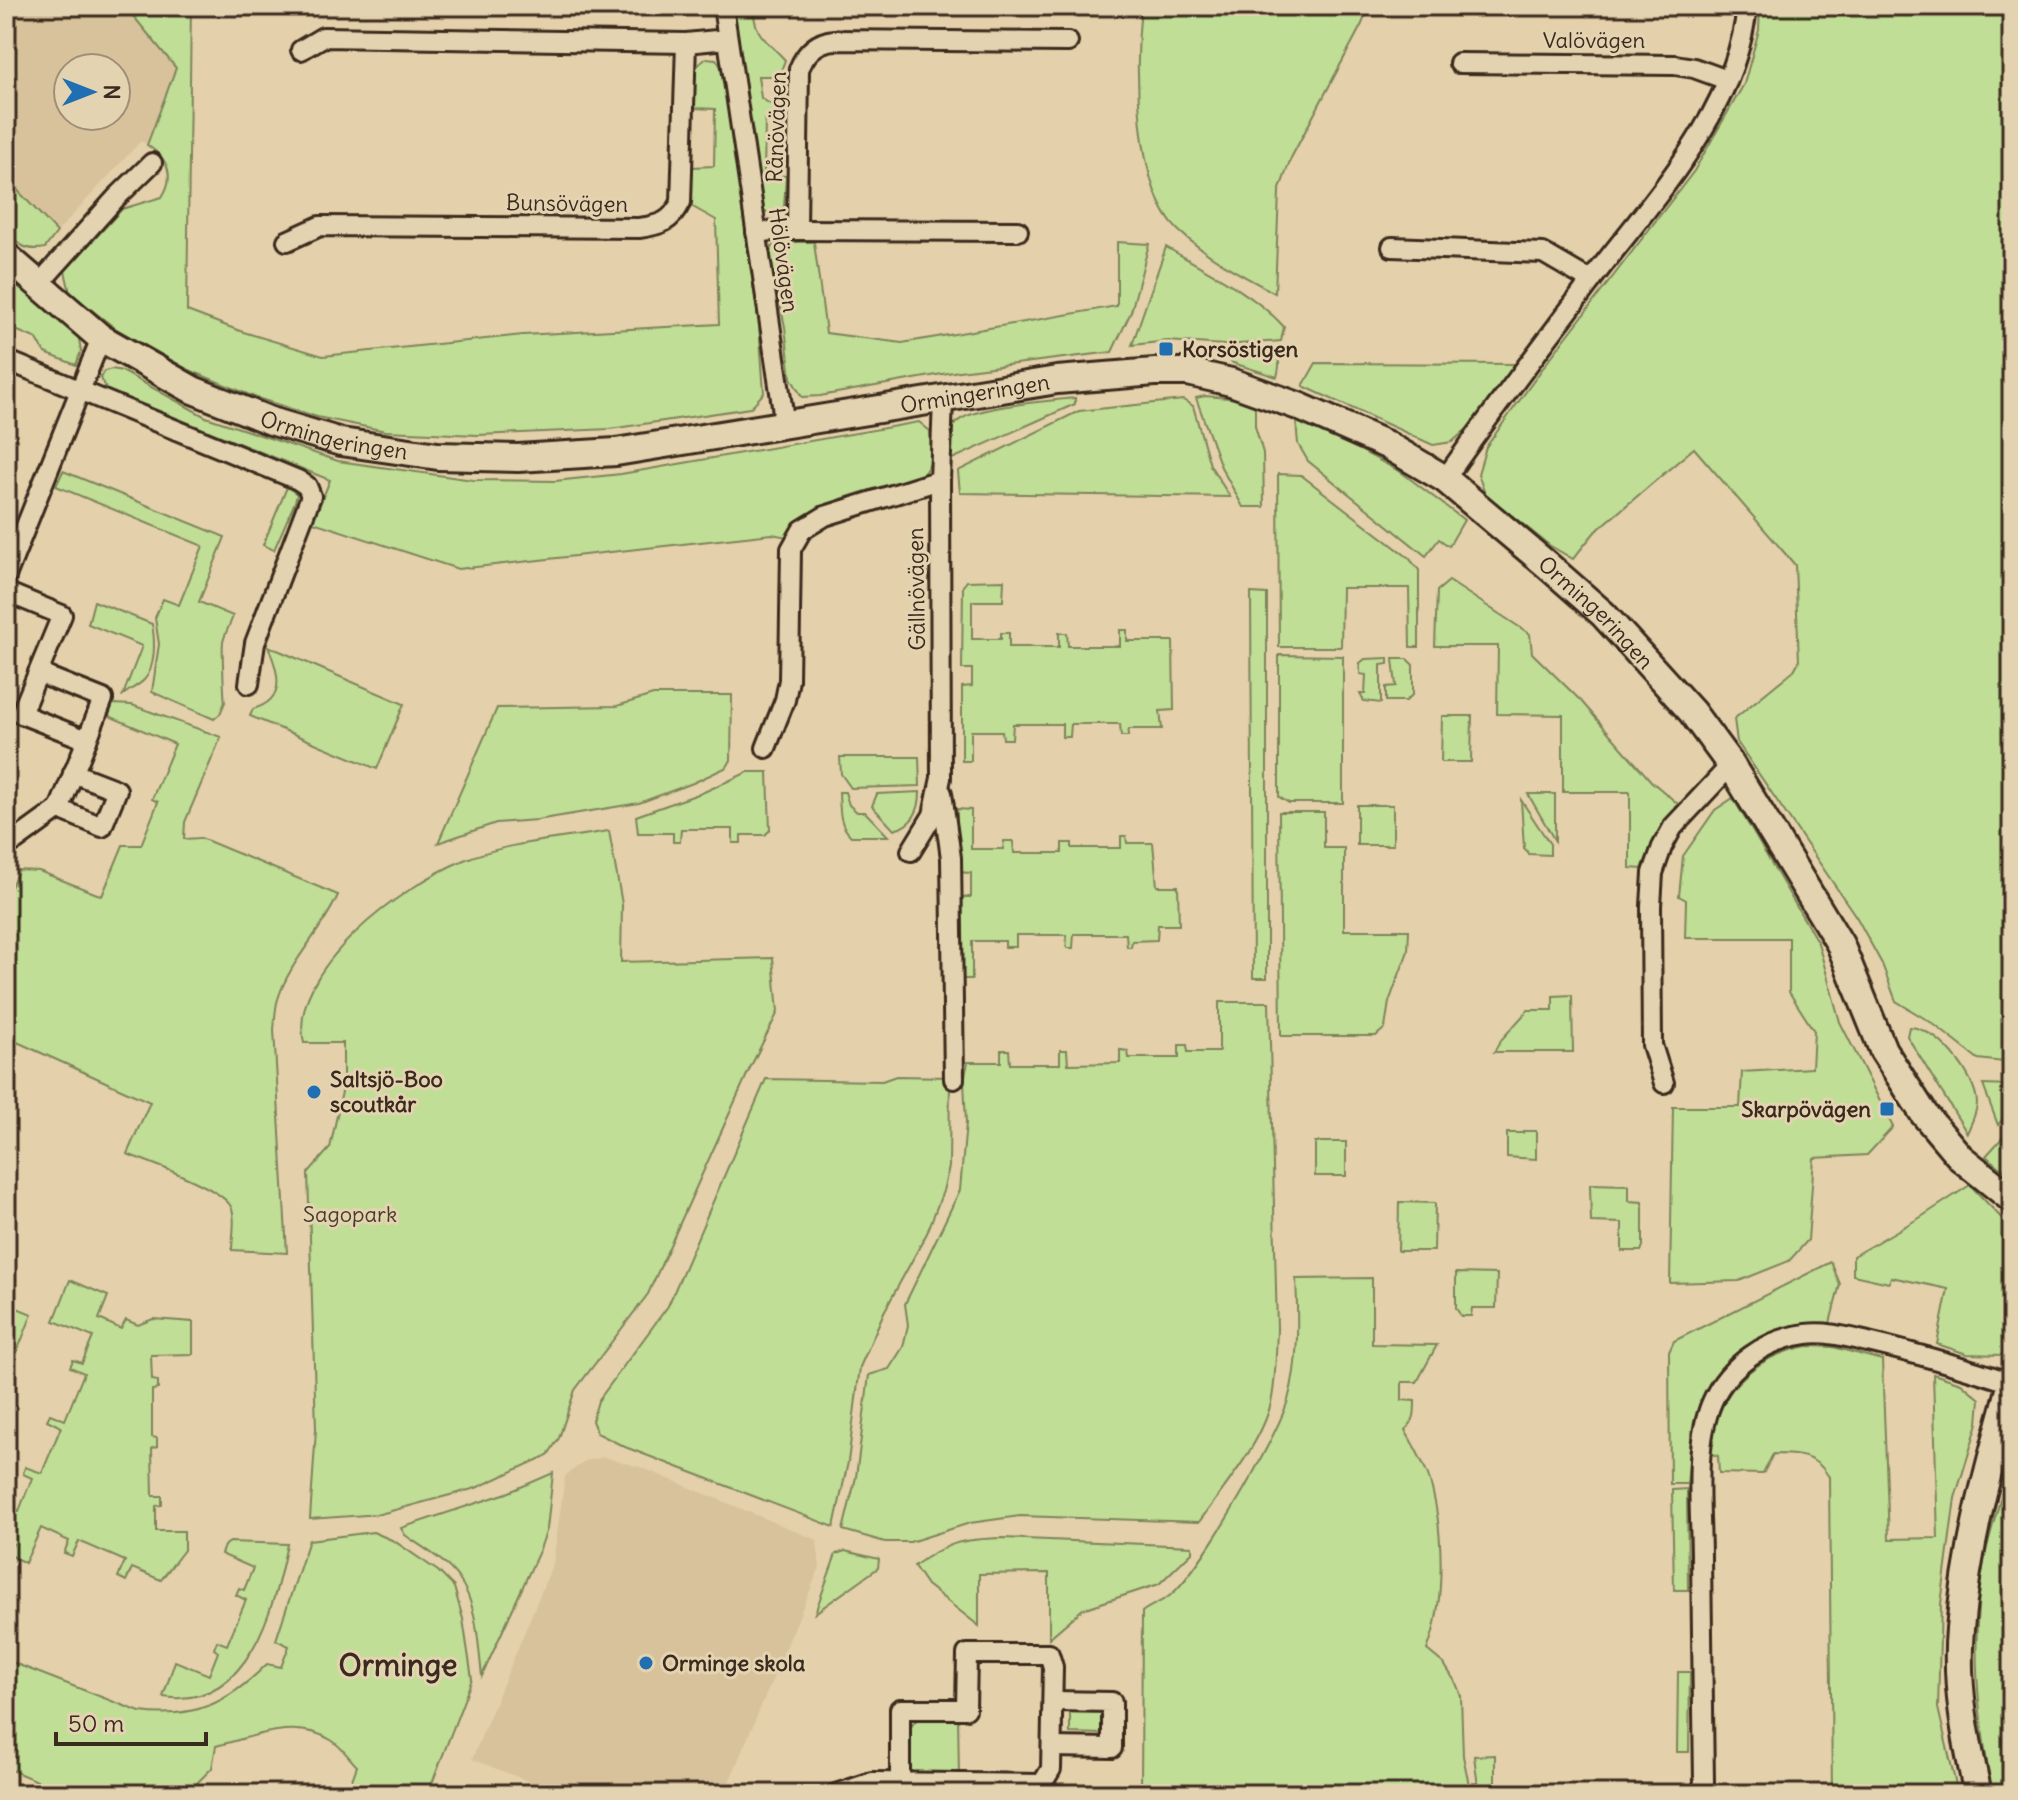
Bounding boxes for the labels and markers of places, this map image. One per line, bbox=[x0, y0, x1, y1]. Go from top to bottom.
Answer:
place label: Korsöstigen bbox=[1182, 335, 1299, 363]
marker: Korsöstigen bbox=[1157, 340, 1175, 358]
place label: Saltsjö-Boo scoutkår bbox=[330, 1065, 443, 1118]
marker: Saltsjö-Boo scoutkår bbox=[305, 1083, 323, 1101]
place label: Skarpövägen bbox=[1741, 1095, 1871, 1123]
marker: Skarpövägen bbox=[1878, 1100, 1896, 1118]
place label: Orminge skola bbox=[662, 1649, 806, 1677]
marker: Orminge skola bbox=[637, 1654, 655, 1672]

